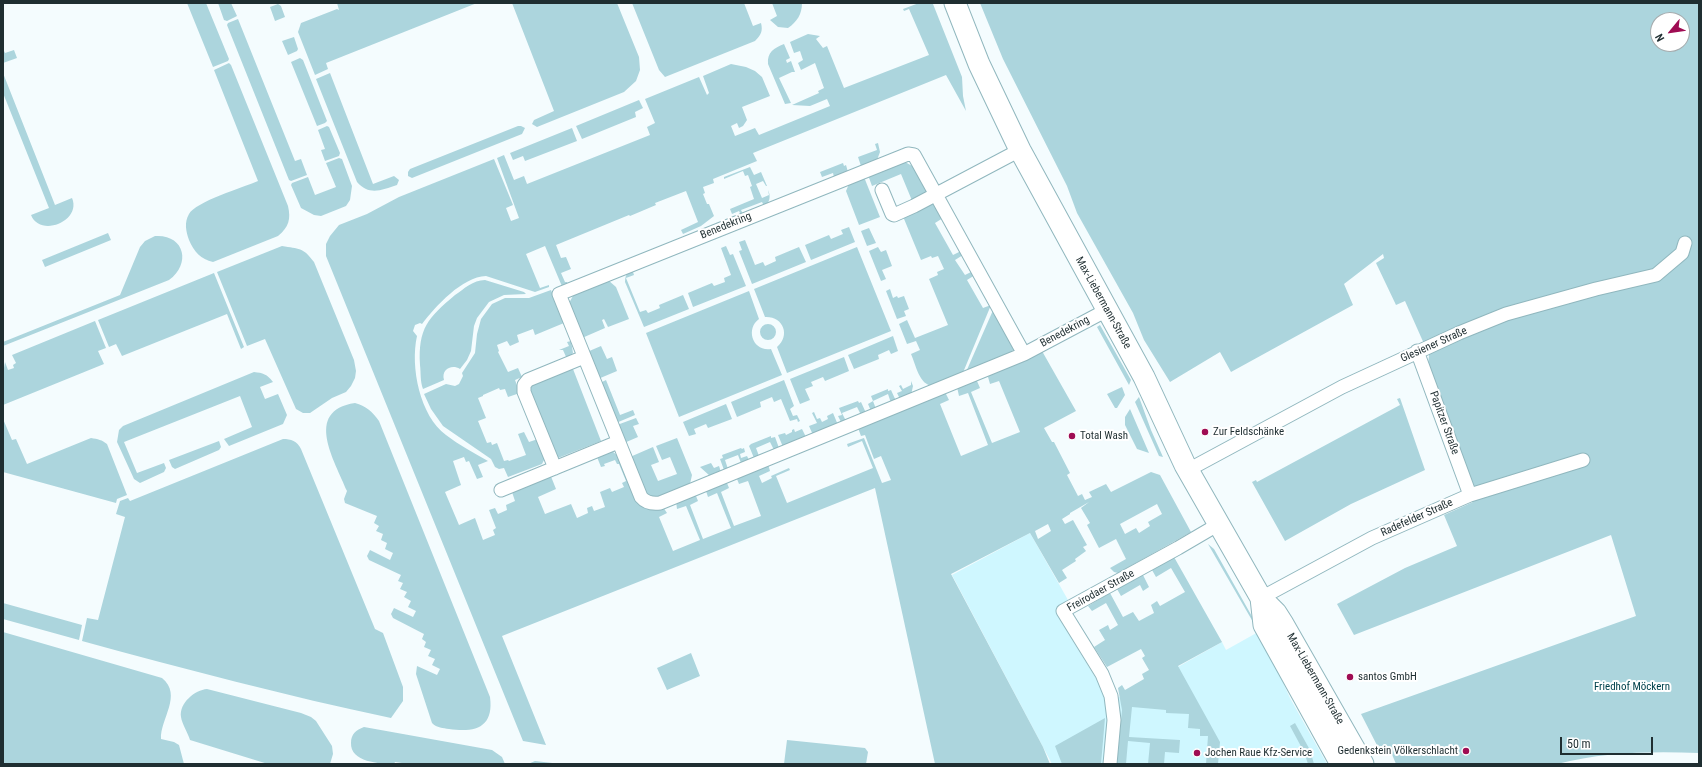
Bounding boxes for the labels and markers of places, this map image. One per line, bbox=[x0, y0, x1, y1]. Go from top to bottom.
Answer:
place label: Zur Feldschänke bbox=[1213, 425, 1284, 439]
marker: Zur Feldschänke bbox=[1200, 427, 1210, 437]
place label: Total Wash bbox=[1080, 429, 1128, 443]
marker: Total Wash bbox=[1067, 431, 1077, 441]
place label: santos GmbH bbox=[1358, 670, 1417, 684]
marker: santos GmbH bbox=[1345, 672, 1355, 682]
place label: Gedenkstein Völkerschlacht bbox=[1337, 744, 1458, 758]
place label: Jochen Raue Kfz-Service bbox=[1205, 746, 1312, 760]
marker: Gedenkstein Völkerschlacht bbox=[1461, 746, 1471, 756]
marker: Jochen Raue Kfz-Service bbox=[1192, 748, 1202, 758]

